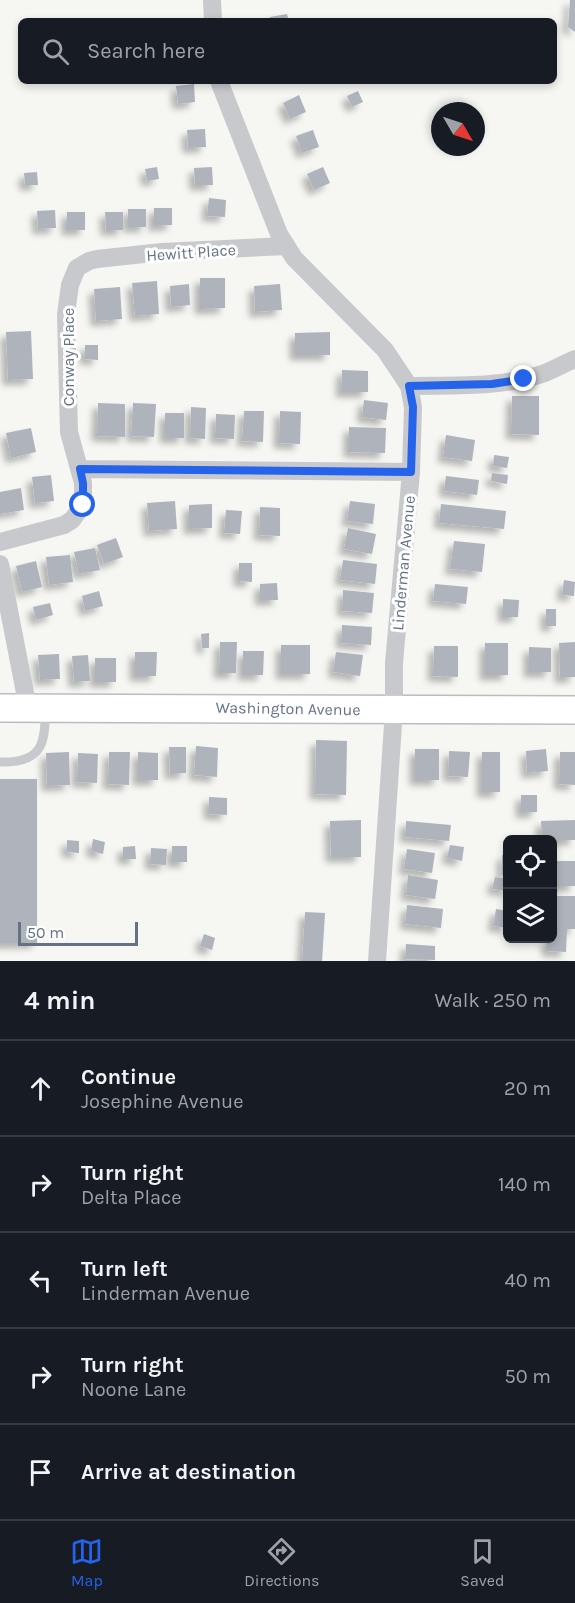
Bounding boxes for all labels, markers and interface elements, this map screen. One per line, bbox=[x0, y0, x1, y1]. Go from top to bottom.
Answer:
search box bbox=[18, 18, 557, 84]
icon: search bbox=[39, 35, 72, 68]
text: Search here bbox=[87, 38, 205, 64]
north arrow bbox=[431, 102, 485, 156]
street label: Hewitt Place bbox=[146, 240, 236, 265]
street label: Conway Place bbox=[59, 308, 78, 406]
route end bbox=[510, 365, 536, 391]
route start bbox=[69, 491, 95, 517]
street label: Linderman Avenue bbox=[388, 495, 419, 631]
street label: Washington Avenue bbox=[215, 698, 361, 719]
map controls bbox=[503, 835, 557, 943]
button: locate bbox=[503, 835, 557, 889]
button: layers bbox=[503, 889, 557, 943]
scale bar bbox=[18, 919, 138, 947]
text: 50 m bbox=[27, 923, 64, 942]
text: 4 min bbox=[24, 985, 95, 1016]
text: Walk · 250 m bbox=[435, 989, 551, 1012]
text: Continue bbox=[81, 1064, 176, 1090]
icon: ahead bbox=[24, 1072, 57, 1105]
text: 20 m bbox=[504, 1077, 551, 1100]
text: Josephine Avenue bbox=[81, 1090, 243, 1113]
text: Turn right bbox=[81, 1160, 184, 1186]
icon: right bbox=[24, 1168, 57, 1201]
text: 140 m bbox=[498, 1173, 551, 1196]
text: Delta Place bbox=[81, 1186, 182, 1209]
text: Turn left bbox=[81, 1256, 168, 1282]
icon: left bbox=[24, 1264, 57, 1297]
text: 40 m bbox=[505, 1269, 551, 1292]
text: Linderman Avenue bbox=[81, 1282, 250, 1305]
text: Turn right bbox=[81, 1352, 184, 1378]
icon: right bbox=[24, 1360, 57, 1393]
text: 50 m bbox=[504, 1365, 551, 1388]
text: Noone Lane bbox=[81, 1378, 186, 1401]
icon: arrive bbox=[24, 1456, 57, 1489]
text: Arrive at destination bbox=[81, 1459, 296, 1485]
tab: Map bbox=[70, 1535, 103, 1590]
tab: Directions bbox=[244, 1535, 319, 1590]
tab: Saved bbox=[460, 1535, 505, 1590]

